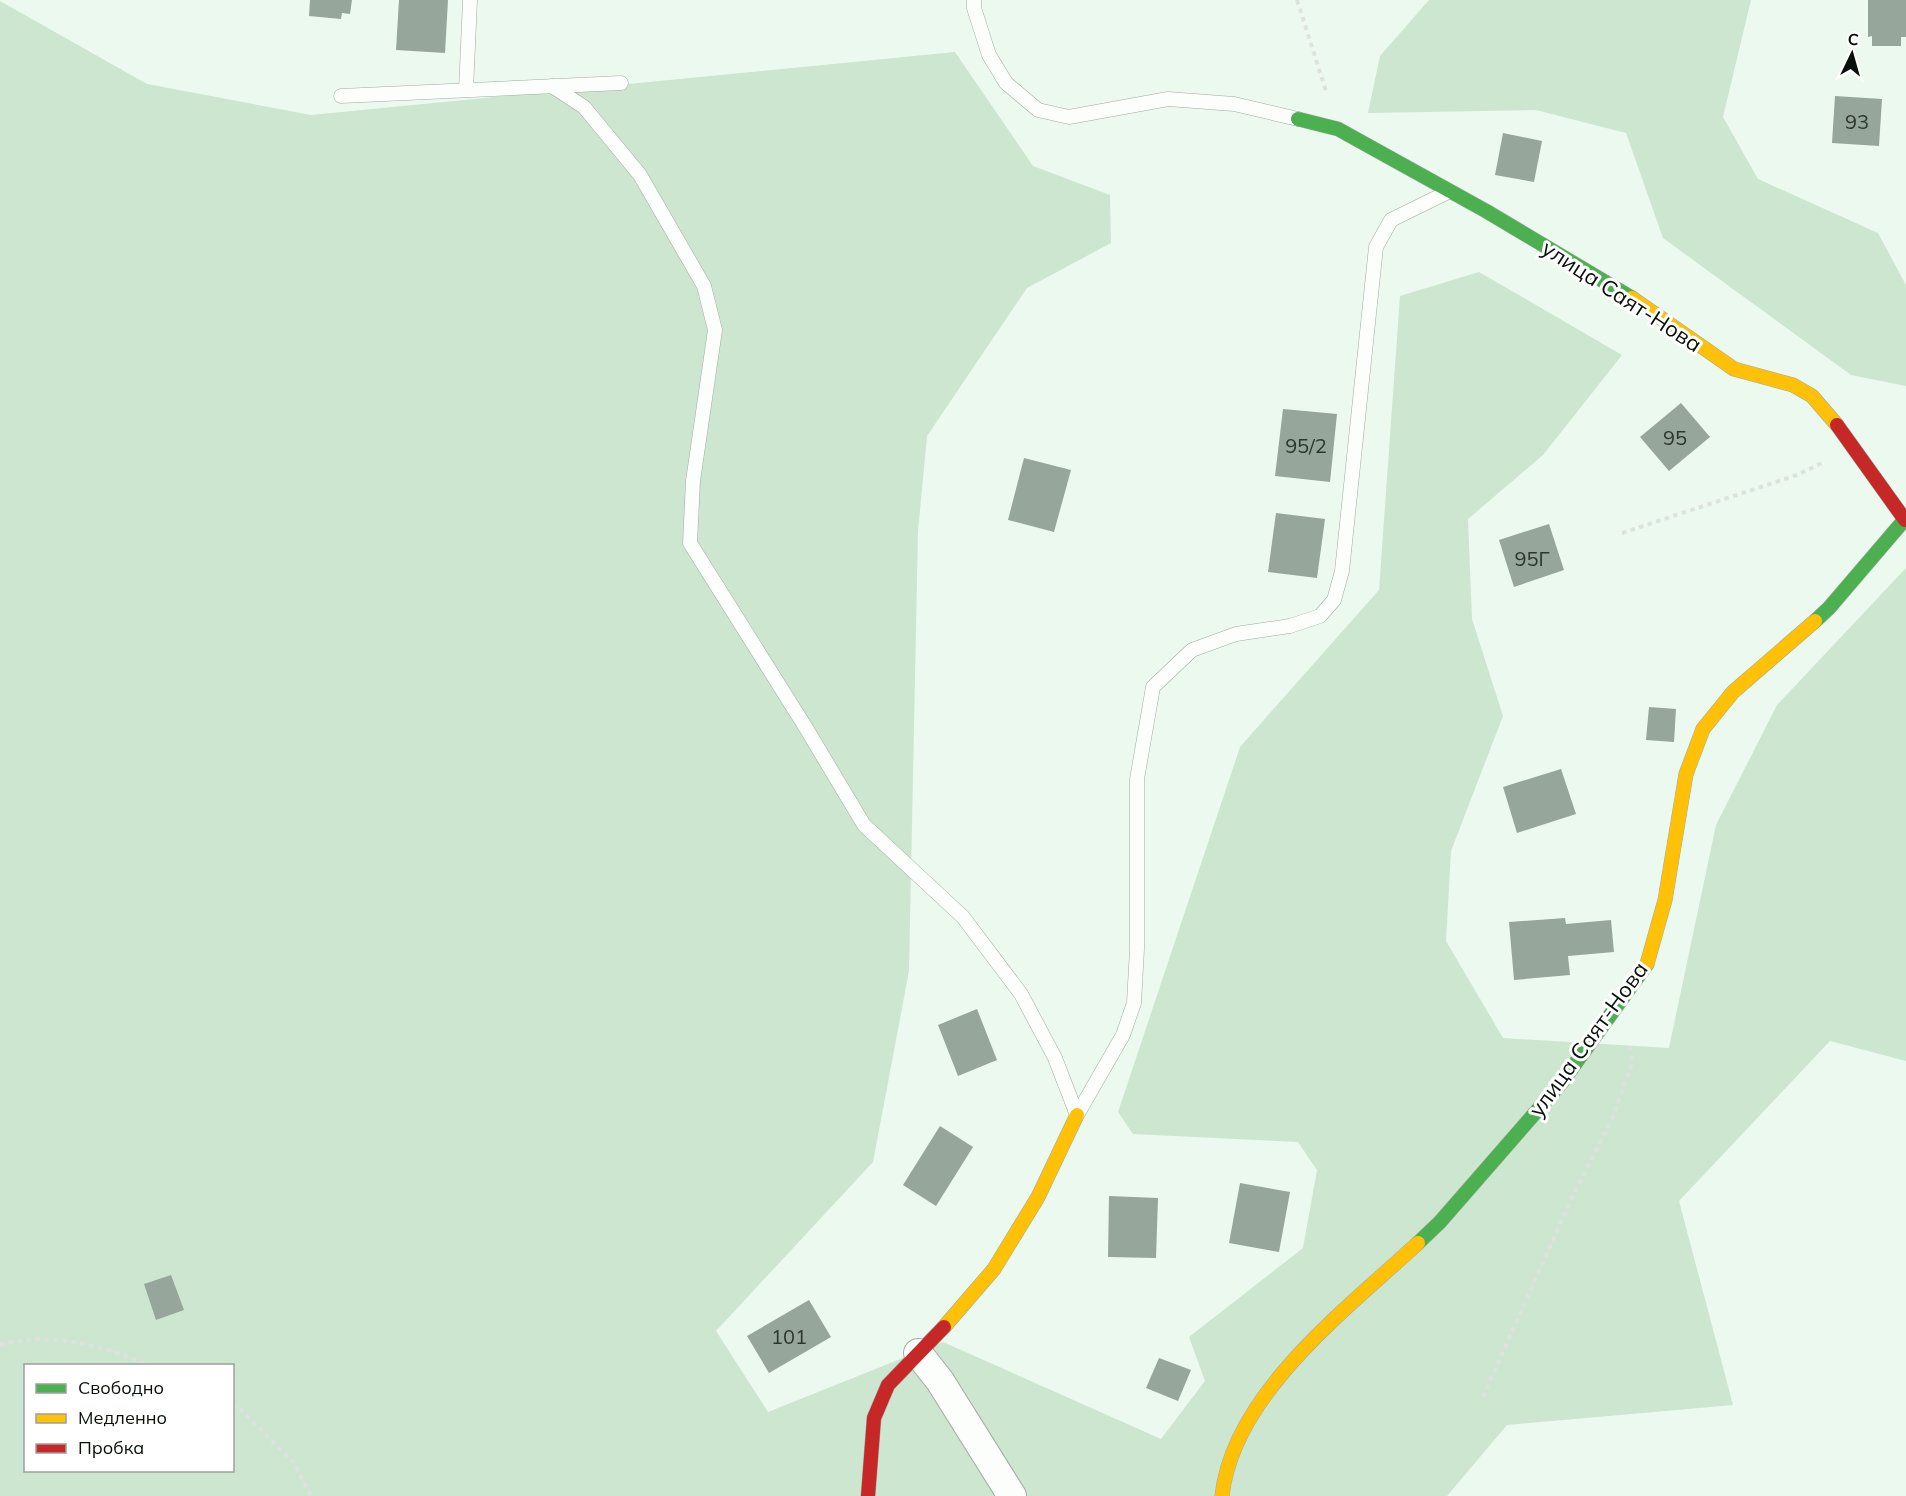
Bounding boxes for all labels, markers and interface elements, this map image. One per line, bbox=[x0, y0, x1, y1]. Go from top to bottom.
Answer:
north arrow bbox=[1822, 24, 1882, 84]
text: С bbox=[1847, 29, 1860, 49]
house number: 93 bbox=[1845, 109, 1869, 134]
street label: улица Саят-Нова bbox=[1537, 234, 1707, 358]
house number: 95 bbox=[1663, 425, 1687, 450]
house number: 95/2 bbox=[1285, 433, 1327, 458]
house number: 95Г bbox=[1514, 546, 1550, 571]
street label: улица Саят-Нова bbox=[1522, 956, 1654, 1122]
house number: 101 bbox=[771, 1324, 807, 1349]
legend bbox=[24, 1364, 234, 1472]
text: Свободно bbox=[78, 1376, 164, 1399]
text: Медленно bbox=[78, 1406, 167, 1429]
text: Пробка bbox=[78, 1436, 144, 1459]

